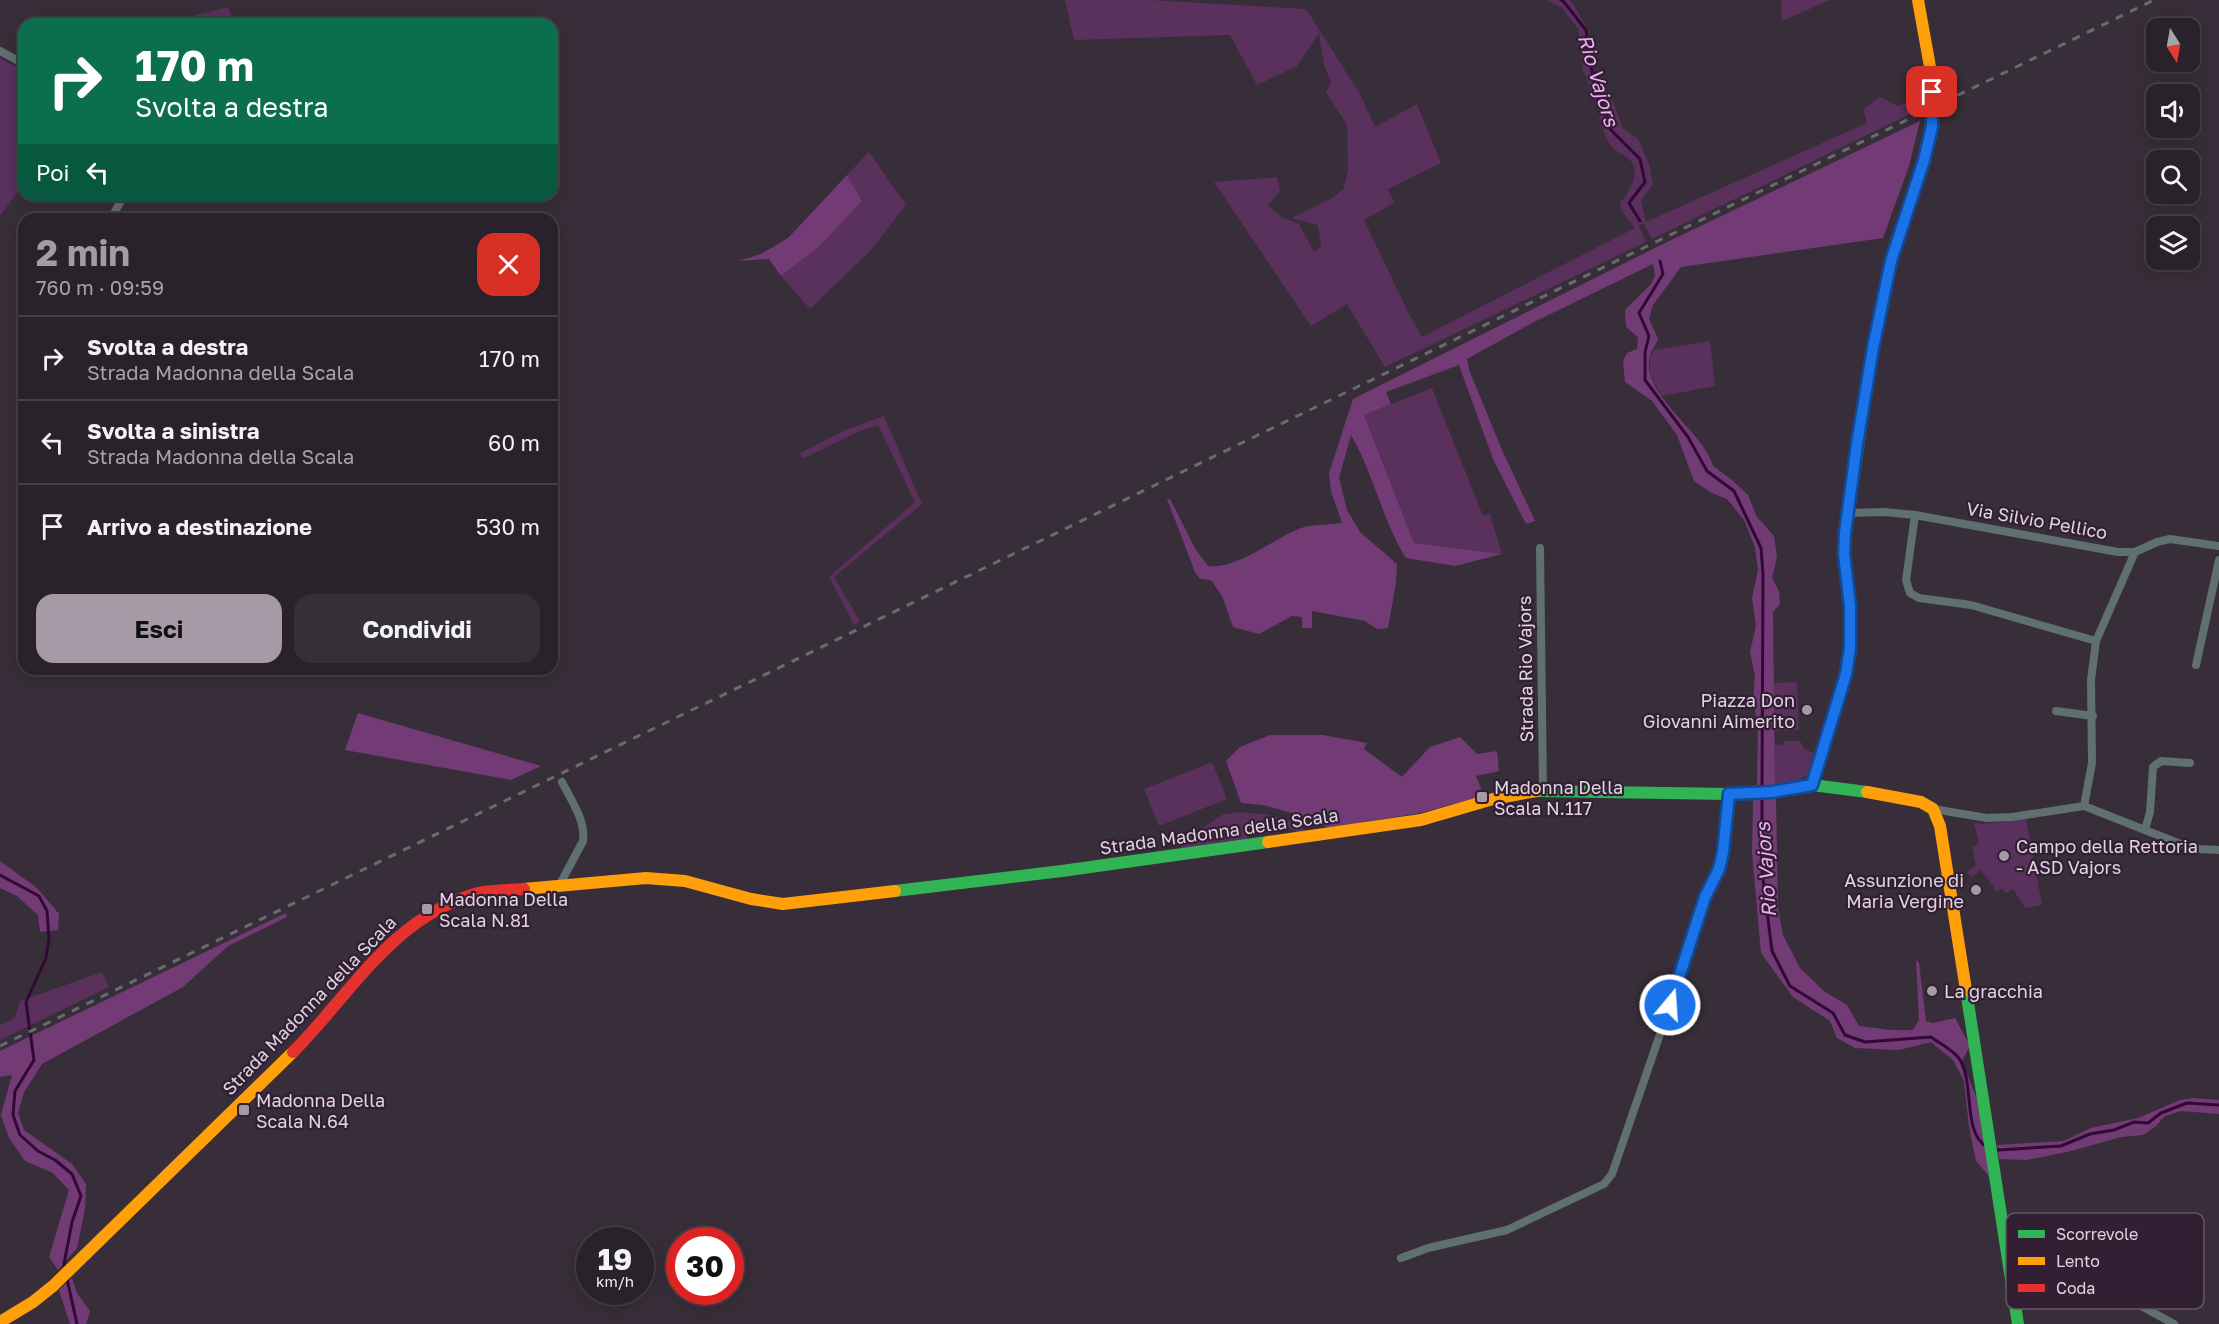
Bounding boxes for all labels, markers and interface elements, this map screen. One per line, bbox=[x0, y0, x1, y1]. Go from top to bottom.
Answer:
north arrow bbox=[2146, 18, 2200, 72]
map controls bbox=[2146, 18, 2200, 270]
water label: Rio Vajors bbox=[1573, 31, 1625, 131]
text: 170 m bbox=[135, 40, 254, 90]
icon: right bbox=[36, 42, 114, 120]
pin bbox=[1906, 66, 1957, 117]
icon: arrive bbox=[1915, 75, 1948, 108]
button: sound bbox=[2146, 84, 2200, 138]
text: Svolta a destra bbox=[135, 91, 329, 123]
button: search bbox=[2146, 150, 2200, 204]
icon: left bbox=[81, 156, 114, 189]
text: Poi bbox=[36, 159, 69, 186]
button: layers bbox=[2146, 216, 2200, 270]
text: 2 min bbox=[36, 231, 130, 274]
button: close bbox=[477, 233, 540, 296]
text: 760 m · 09:59 bbox=[36, 275, 164, 299]
text: Svolta a destra bbox=[87, 333, 248, 360]
icon: right bbox=[36, 342, 69, 375]
text: 170 m bbox=[479, 345, 540, 372]
text: Strada Madonna della Scala bbox=[87, 360, 354, 384]
text: Svolta a sinistra bbox=[87, 417, 259, 444]
icon: left bbox=[36, 426, 69, 459]
text: 60 m bbox=[488, 429, 540, 456]
text: Strada Madonna della Scala bbox=[87, 444, 354, 468]
street label: Via Silvio Pellico bbox=[1965, 497, 2109, 543]
icon: arrive bbox=[36, 510, 69, 543]
text: Arrivo a destinazione bbox=[87, 513, 312, 540]
text: 530 m bbox=[476, 513, 540, 540]
button: Esci bbox=[36, 594, 282, 663]
button: Condividi bbox=[294, 594, 540, 663]
street label: Strada Rio Vajors bbox=[1513, 595, 1537, 743]
place label: Piazza Don Giovanni Aimerito bbox=[1643, 689, 1795, 732]
marker: Piazza Don Giovanni Aimerito bbox=[1800, 703, 1814, 717]
place label: Madonna Della Scala N.117 bbox=[1494, 776, 1623, 819]
marker: Madonna Della Scala N.117 bbox=[1475, 790, 1489, 804]
street label: Strada Madonna della Scala bbox=[1098, 803, 1340, 859]
water label: Rio Vajors bbox=[1750, 820, 1781, 918]
place label: Campo della Rettoria - ASD Vajors bbox=[2016, 835, 2198, 878]
marker: Campo della Rettoria - ASD Vajors bbox=[1997, 849, 2011, 863]
place label: Assunzione di Maria Vergine bbox=[1844, 869, 1964, 912]
marker: Assunzione di Maria Vergine bbox=[1969, 883, 1983, 897]
place label: Madonna Della Scala N.81 bbox=[439, 888, 568, 931]
marker: Madonna Della Scala N.81 bbox=[420, 902, 434, 916]
street label: Strada Madonna della Scala bbox=[218, 911, 400, 1099]
position arrow bbox=[1638, 973, 1702, 1037]
place label: La gracchia bbox=[1944, 980, 2043, 1002]
marker: La gracchia bbox=[1925, 984, 1939, 998]
place label: Madonna Della Scala N.64 bbox=[256, 1089, 385, 1132]
marker: Madonna Della Scala N.64 bbox=[237, 1103, 251, 1117]
legend bbox=[2006, 1213, 2204, 1309]
text: Scorrevole bbox=[2056, 1224, 2138, 1244]
speed limit sign: 30 bbox=[666, 1227, 744, 1305]
text: 19 bbox=[598, 1241, 632, 1277]
text: Lento bbox=[2056, 1251, 2100, 1271]
text: km/h bbox=[596, 1272, 634, 1290]
text: Coda bbox=[2056, 1278, 2095, 1298]

